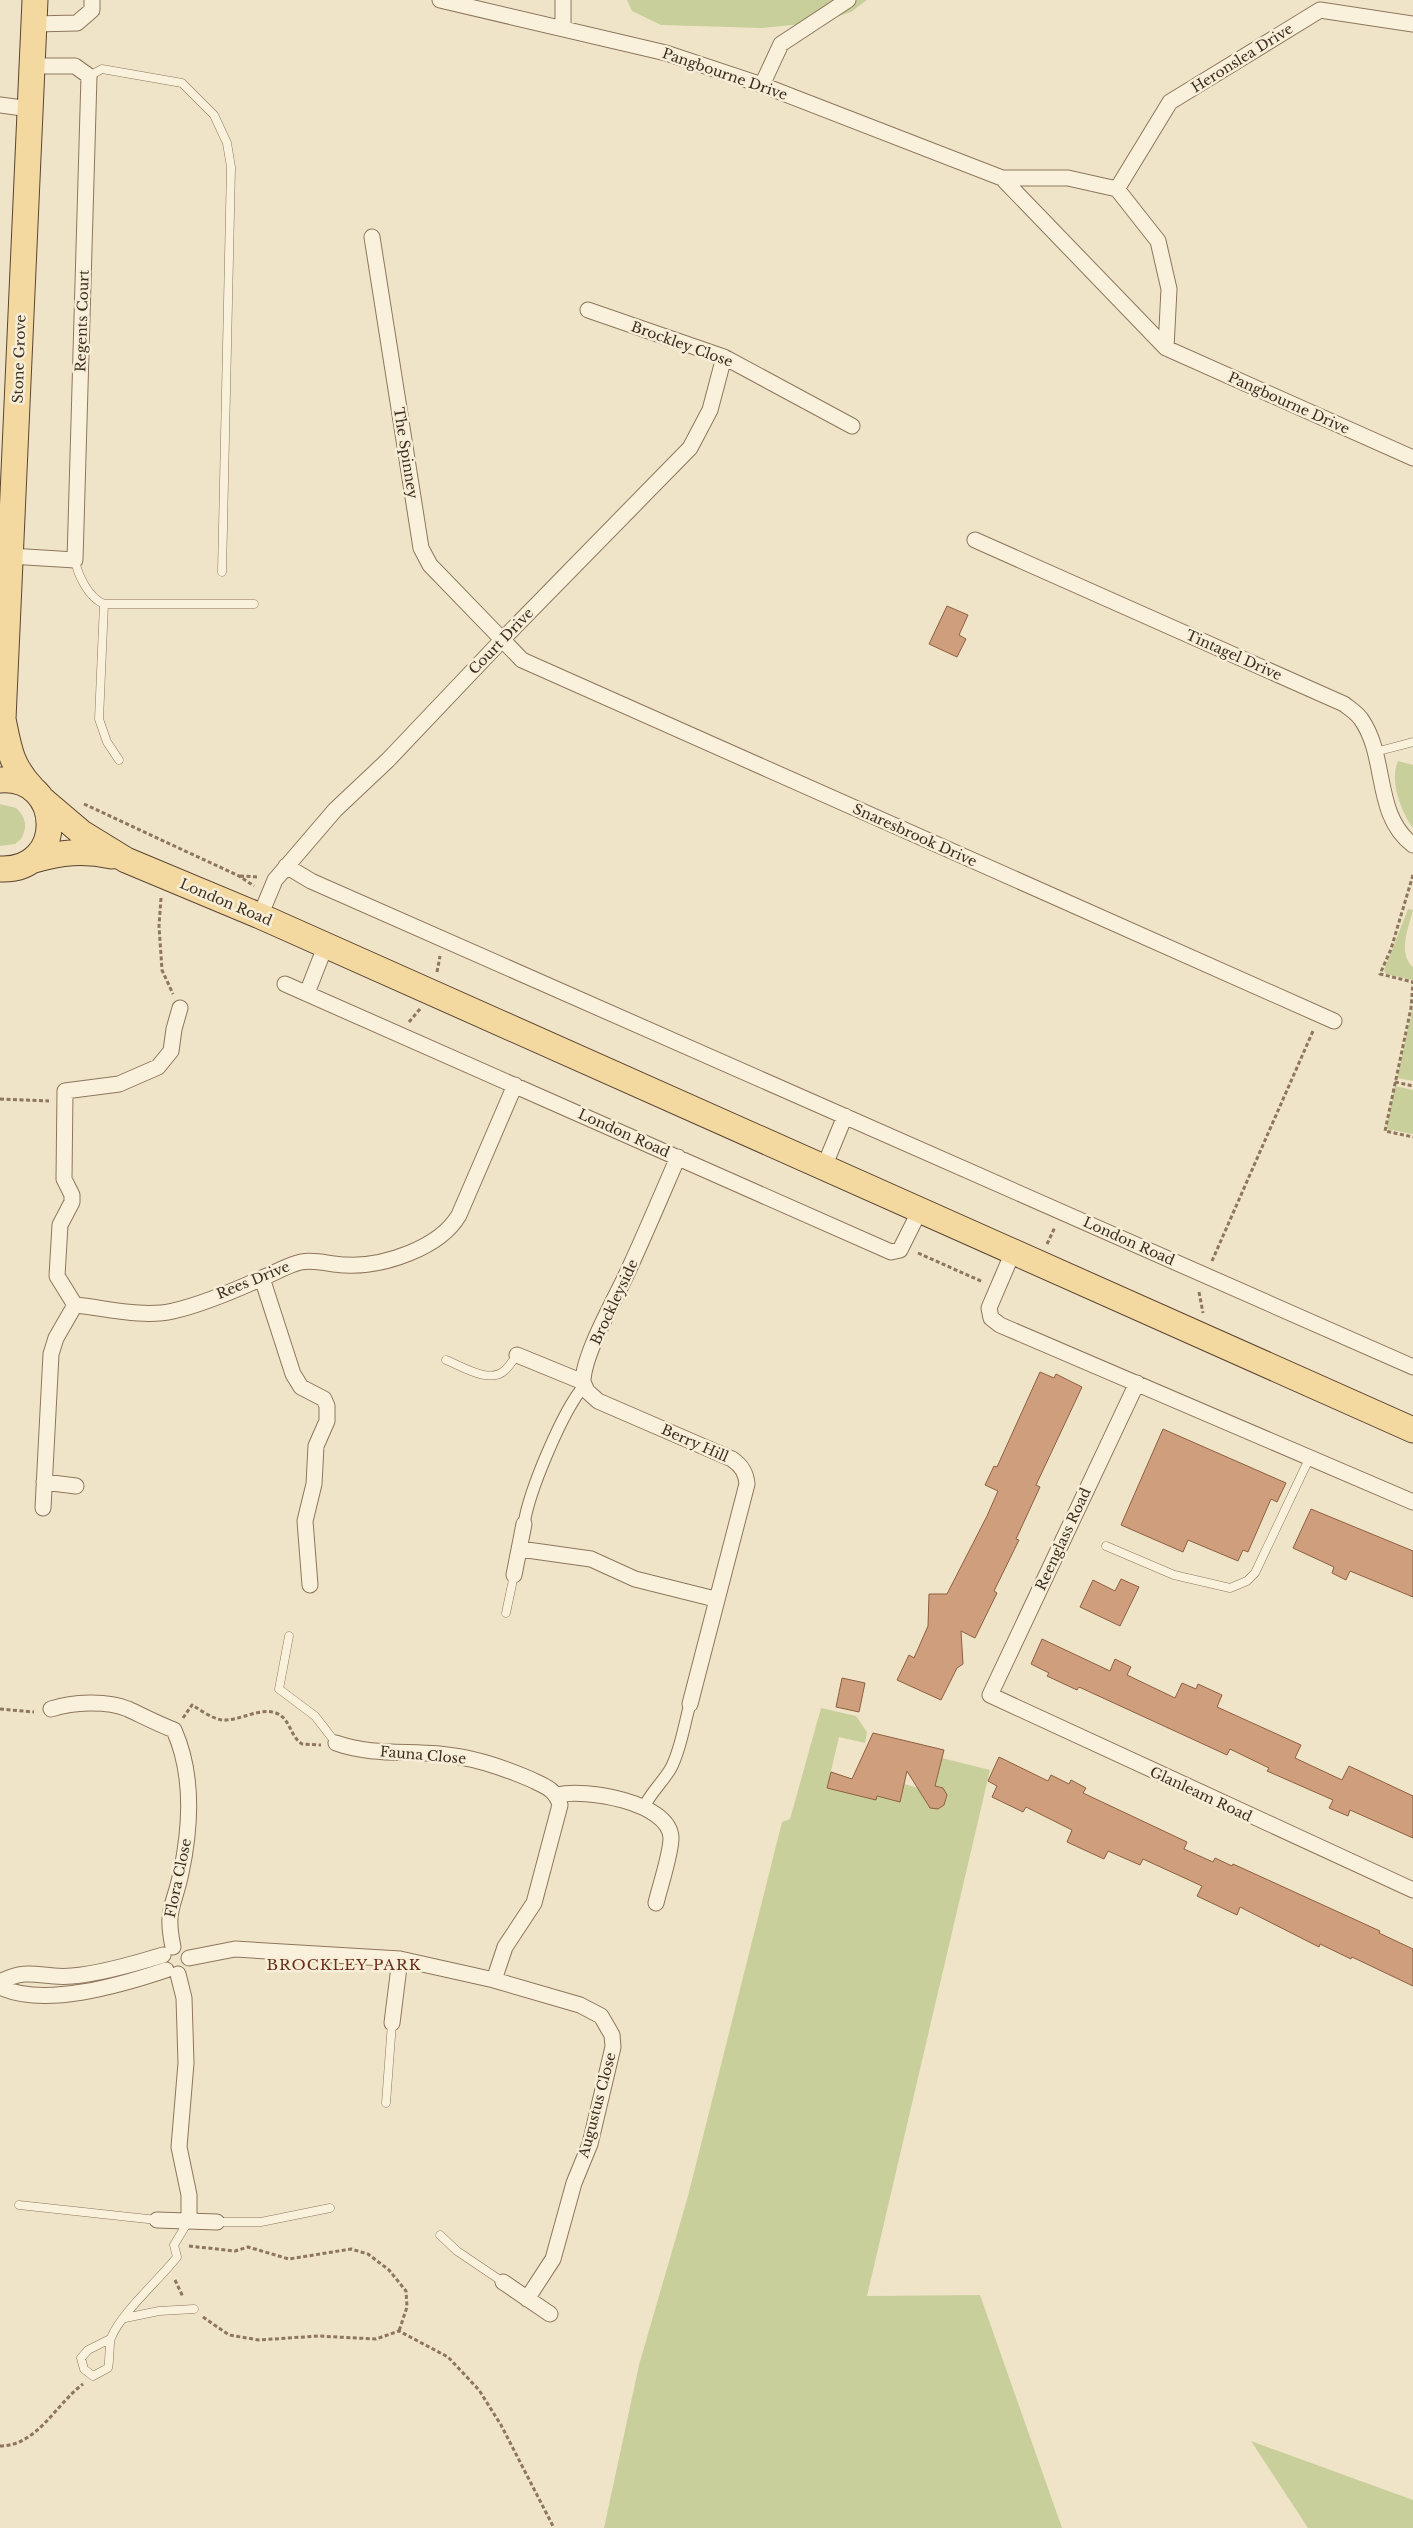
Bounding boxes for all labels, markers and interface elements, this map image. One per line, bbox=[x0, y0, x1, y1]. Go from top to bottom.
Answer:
street label: Heronslea Drive bbox=[1188, 19, 1296, 97]
street label: Pangbourne Drive bbox=[660, 44, 790, 104]
street label: Regents Court bbox=[71, 269, 93, 372]
street label: Stone Grove bbox=[8, 314, 30, 404]
street label: Brockley Close bbox=[629, 317, 735, 371]
street label: Pangbourne Drive bbox=[1225, 368, 1353, 438]
street label: The Spinney bbox=[390, 406, 422, 500]
street label: Court Drive bbox=[465, 604, 537, 678]
street label: Tintagel Drive bbox=[1183, 626, 1285, 684]
street label: Snaresbrook Drive bbox=[850, 800, 980, 870]
street label: London Road bbox=[177, 874, 275, 930]
street label: London Road bbox=[575, 1105, 673, 1161]
street label: London Road bbox=[1080, 1213, 1178, 1269]
street label: Brockleyside bbox=[586, 1256, 642, 1348]
street label: Rees Drive bbox=[214, 1257, 292, 1303]
street label: Berry Hill bbox=[659, 1420, 732, 1466]
street label: Reenglass Road bbox=[1031, 1484, 1095, 1593]
street label: Fauna Close bbox=[379, 1742, 467, 1768]
street label: Glanleam Road bbox=[1147, 1762, 1255, 1826]
street label: Flora Close bbox=[161, 1837, 195, 1919]
district label: BROCKLEY PARK bbox=[267, 1955, 421, 1974]
street label: Augustus Close bbox=[574, 2050, 620, 2161]

